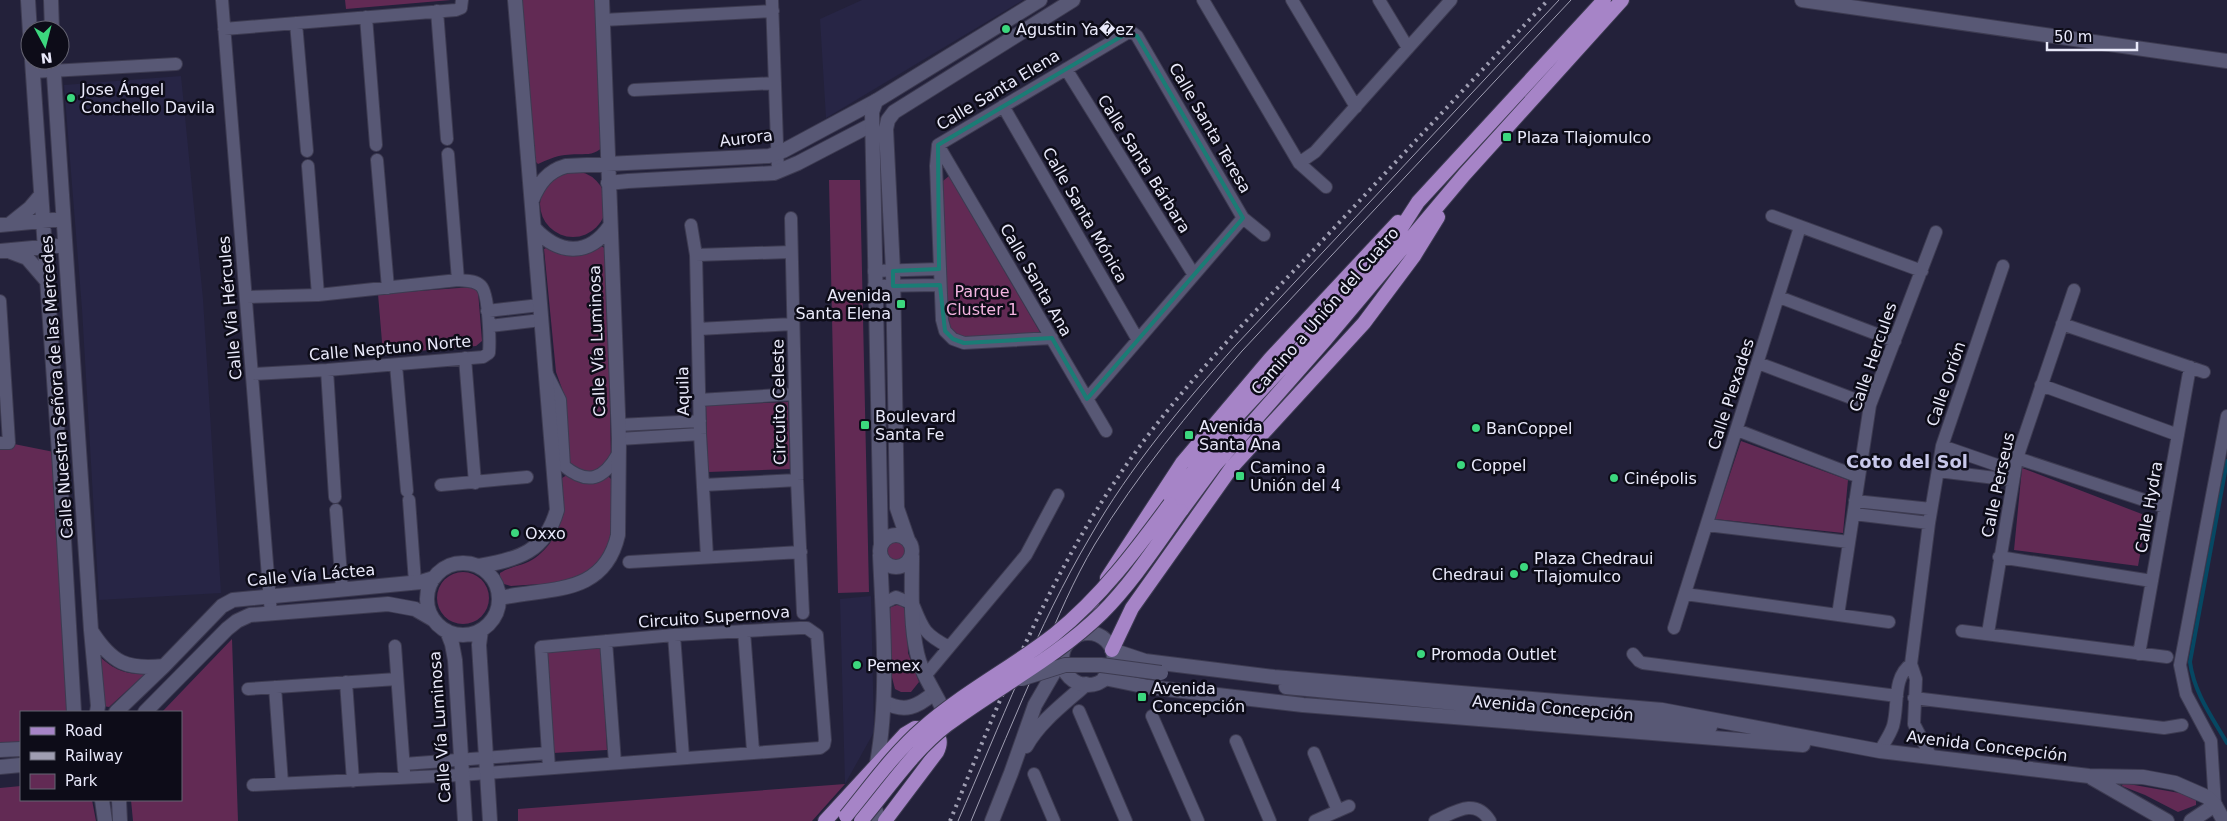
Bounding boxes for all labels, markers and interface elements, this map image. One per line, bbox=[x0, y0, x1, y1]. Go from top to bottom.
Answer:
north arrow bbox=[20, 20, 70, 70]
place label: Agustin Ya�ez bbox=[1016, 20, 1134, 39]
scale bar bbox=[2047, 20, 2137, 52]
marker: Agustin Ya�ez bbox=[1000, 23, 1012, 35]
text: 50 m bbox=[2054, 28, 2092, 46]
street label: Calle Santa Elena bbox=[933, 46, 1063, 134]
text: N bbox=[40, 49, 53, 67]
street label: Calle Santa Teresa bbox=[1165, 60, 1255, 196]
place label: Jose Ángel Conchello Davila bbox=[80, 80, 215, 117]
street label: Calle Santa Bárbara bbox=[1094, 91, 1194, 237]
marker: Jose Ángel Conchello Davila bbox=[65, 92, 77, 104]
street label: Aurora bbox=[718, 125, 774, 151]
place label: Plaza Tlajomulco bbox=[1517, 128, 1651, 147]
marker: Plaza Tlajomulco bbox=[1501, 131, 1513, 143]
street label: Calle Santa Mónica bbox=[1039, 144, 1131, 286]
street label: Calle Santa Ana bbox=[996, 220, 1076, 340]
street label: Camino a Unión del Cuatro bbox=[1247, 224, 1403, 398]
street label: Calle Nuestra Señora de las Mercedes bbox=[37, 235, 77, 539]
street label: Calle Vía Hércules bbox=[214, 235, 246, 381]
street label: Calle Vía Luminosa bbox=[585, 265, 609, 417]
park label: Parque Cluster 1 bbox=[946, 282, 1018, 319]
place label: Avenida Santa Elena bbox=[795, 286, 891, 323]
marker: Avenida Santa Elena bbox=[895, 298, 907, 310]
street label: Calle Hercules bbox=[1845, 300, 1901, 414]
street label: Calle Neptuno Norte bbox=[308, 331, 472, 365]
street label: Calle Plexades bbox=[1704, 336, 1758, 452]
street label: Circuito Celeste bbox=[768, 339, 790, 465]
street label: Calle Orión bbox=[1923, 339, 1969, 429]
street label: Aquila bbox=[673, 366, 693, 416]
place label: Boulevard Santa Fe bbox=[875, 407, 956, 444]
place label: Avenida Santa Ana bbox=[1199, 417, 1281, 454]
marker: Boulevard Santa Fe bbox=[859, 419, 871, 431]
place label: BanCoppel bbox=[1486, 419, 1572, 438]
marker: BanCoppel bbox=[1470, 422, 1482, 434]
marker: Avenida Santa Ana bbox=[1183, 429, 1195, 441]
street label: Calle Perseus bbox=[1978, 431, 2018, 539]
district label: Coto del Sol bbox=[1846, 451, 1968, 472]
place label: Coppel bbox=[1471, 456, 1527, 475]
place label: Camino a Unión del 4 bbox=[1250, 458, 1341, 495]
marker: Coppel bbox=[1455, 459, 1467, 471]
street label: Calle Hydra bbox=[2132, 460, 2166, 554]
place label: Cinépolis bbox=[1624, 469, 1697, 488]
marker: Camino a Unión del 4 bbox=[1234, 470, 1246, 482]
marker: Cinépolis bbox=[1608, 472, 1620, 484]
place label: Oxxo bbox=[525, 524, 566, 543]
marker: Oxxo bbox=[509, 527, 521, 539]
place label: Plaza Chedraui Tlajomulco bbox=[1533, 549, 1653, 586]
street label: Calle Vía Láctea bbox=[246, 560, 376, 590]
marker: Plaza Chedraui Tlajomulco bbox=[1518, 561, 1530, 573]
place label: Chedraui bbox=[1432, 565, 1504, 584]
marker: Chedraui bbox=[1508, 568, 1520, 580]
street label: Circuito Supernova bbox=[637, 602, 791, 632]
place label: Promoda Outlet bbox=[1431, 645, 1556, 664]
marker: Promoda Outlet bbox=[1415, 648, 1427, 660]
street label: Calle Vía Luminosa bbox=[425, 651, 455, 803]
place label: Pemex bbox=[867, 656, 921, 675]
marker: Pemex bbox=[851, 659, 863, 671]
place label: Avenida Concepción bbox=[1152, 679, 1245, 716]
marker: Avenida Concepción bbox=[1136, 691, 1148, 703]
street label: Avenida Concepción bbox=[1471, 691, 1635, 725]
legend bbox=[20, 711, 182, 801]
text: Road bbox=[65, 722, 103, 740]
street label: Avenida Concepción bbox=[1905, 727, 2069, 765]
text: Railway bbox=[65, 747, 123, 765]
text: Park bbox=[65, 772, 98, 790]

